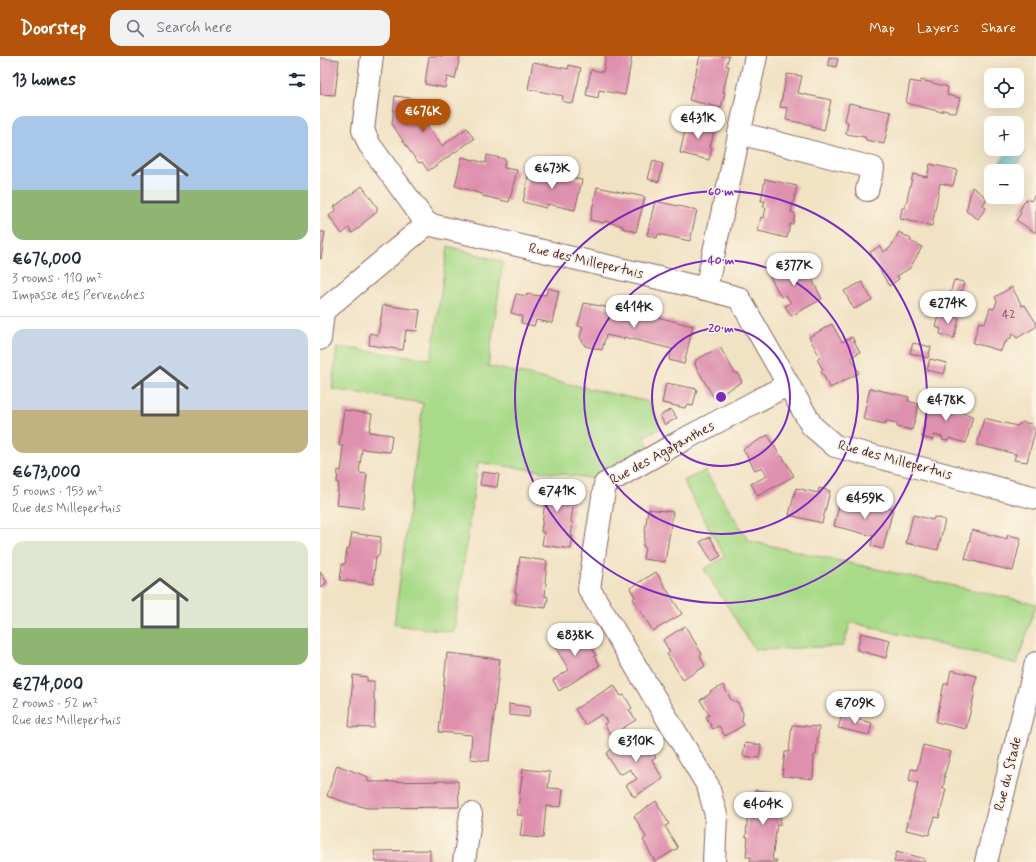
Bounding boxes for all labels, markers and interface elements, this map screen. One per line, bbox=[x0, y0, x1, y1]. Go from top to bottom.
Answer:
search box bbox=[110, 10, 390, 46]
text: Doorstep bbox=[20, 16, 86, 41]
icon: search bbox=[124, 17, 146, 39]
text: Search here bbox=[156, 18, 232, 38]
text: Map bbox=[869, 19, 895, 37]
text: Layers bbox=[917, 19, 959, 37]
text: Share bbox=[981, 19, 1016, 37]
map controls bbox=[984, 68, 1024, 204]
button: locate bbox=[984, 68, 1024, 108]
text: 13 homes bbox=[12, 69, 76, 91]
icon: filters bbox=[286, 69, 308, 91]
pin: €676K bbox=[395, 99, 451, 133]
text: €676K bbox=[404, 103, 442, 120]
pin: €431K bbox=[670, 106, 726, 140]
text: €431K bbox=[680, 110, 716, 127]
button: + bbox=[984, 116, 1024, 156]
icon: home bbox=[124, 142, 196, 214]
pin: €673K bbox=[524, 156, 580, 190]
text: €673K bbox=[534, 160, 570, 177]
button: − bbox=[984, 164, 1024, 204]
text: 60 m bbox=[708, 184, 734, 200]
street label: Rue des Millepertuis bbox=[527, 239, 645, 283]
text: €676,000 bbox=[12, 248, 82, 270]
text: 40 m bbox=[708, 253, 735, 269]
pin: €377K bbox=[766, 253, 822, 287]
text: €377K bbox=[775, 257, 813, 274]
text: 3 rooms · 110 m² bbox=[12, 270, 102, 287]
text: Impasse des Pervenches bbox=[12, 287, 145, 304]
pin: €274K bbox=[920, 291, 976, 325]
pin: €414K bbox=[606, 295, 662, 329]
text: €274K bbox=[929, 295, 967, 312]
text: €414K bbox=[615, 299, 653, 316]
house number: 42 bbox=[1002, 307, 1016, 323]
text: 20 m bbox=[708, 321, 734, 337]
icon: home bbox=[124, 355, 196, 427]
pin: €478K bbox=[918, 388, 974, 422]
centre of rings bbox=[714, 390, 728, 404]
text: €478K bbox=[927, 392, 965, 409]
street label: Rue des Agapanthes bbox=[606, 417, 718, 490]
street label: Rue des Millepertuis bbox=[836, 436, 954, 484]
text: €673,000 bbox=[12, 461, 80, 483]
pin: €741K bbox=[529, 479, 585, 513]
text: 5 rooms · 153 m² bbox=[12, 483, 103, 500]
text: €741K bbox=[538, 483, 576, 500]
pin: €459K bbox=[837, 486, 893, 520]
text: €459K bbox=[845, 490, 885, 507]
text: Rue des Millepertuis bbox=[12, 500, 121, 517]
icon: home bbox=[124, 567, 196, 639]
pin: €838K bbox=[547, 623, 603, 657]
text: €838K bbox=[556, 627, 594, 644]
text: €274,000 bbox=[12, 673, 83, 695]
pin: €709K bbox=[827, 691, 883, 725]
text: 2 rooms · 52 m² bbox=[12, 695, 98, 712]
text: €709K bbox=[835, 695, 875, 712]
text: Rue des Millepertuis bbox=[12, 712, 121, 729]
pin: €310K bbox=[608, 729, 664, 763]
text: €310K bbox=[618, 733, 655, 750]
street label: Rue du Stade bbox=[990, 735, 1026, 813]
pin: €404K bbox=[735, 792, 791, 826]
text: €404K bbox=[743, 796, 783, 813]

